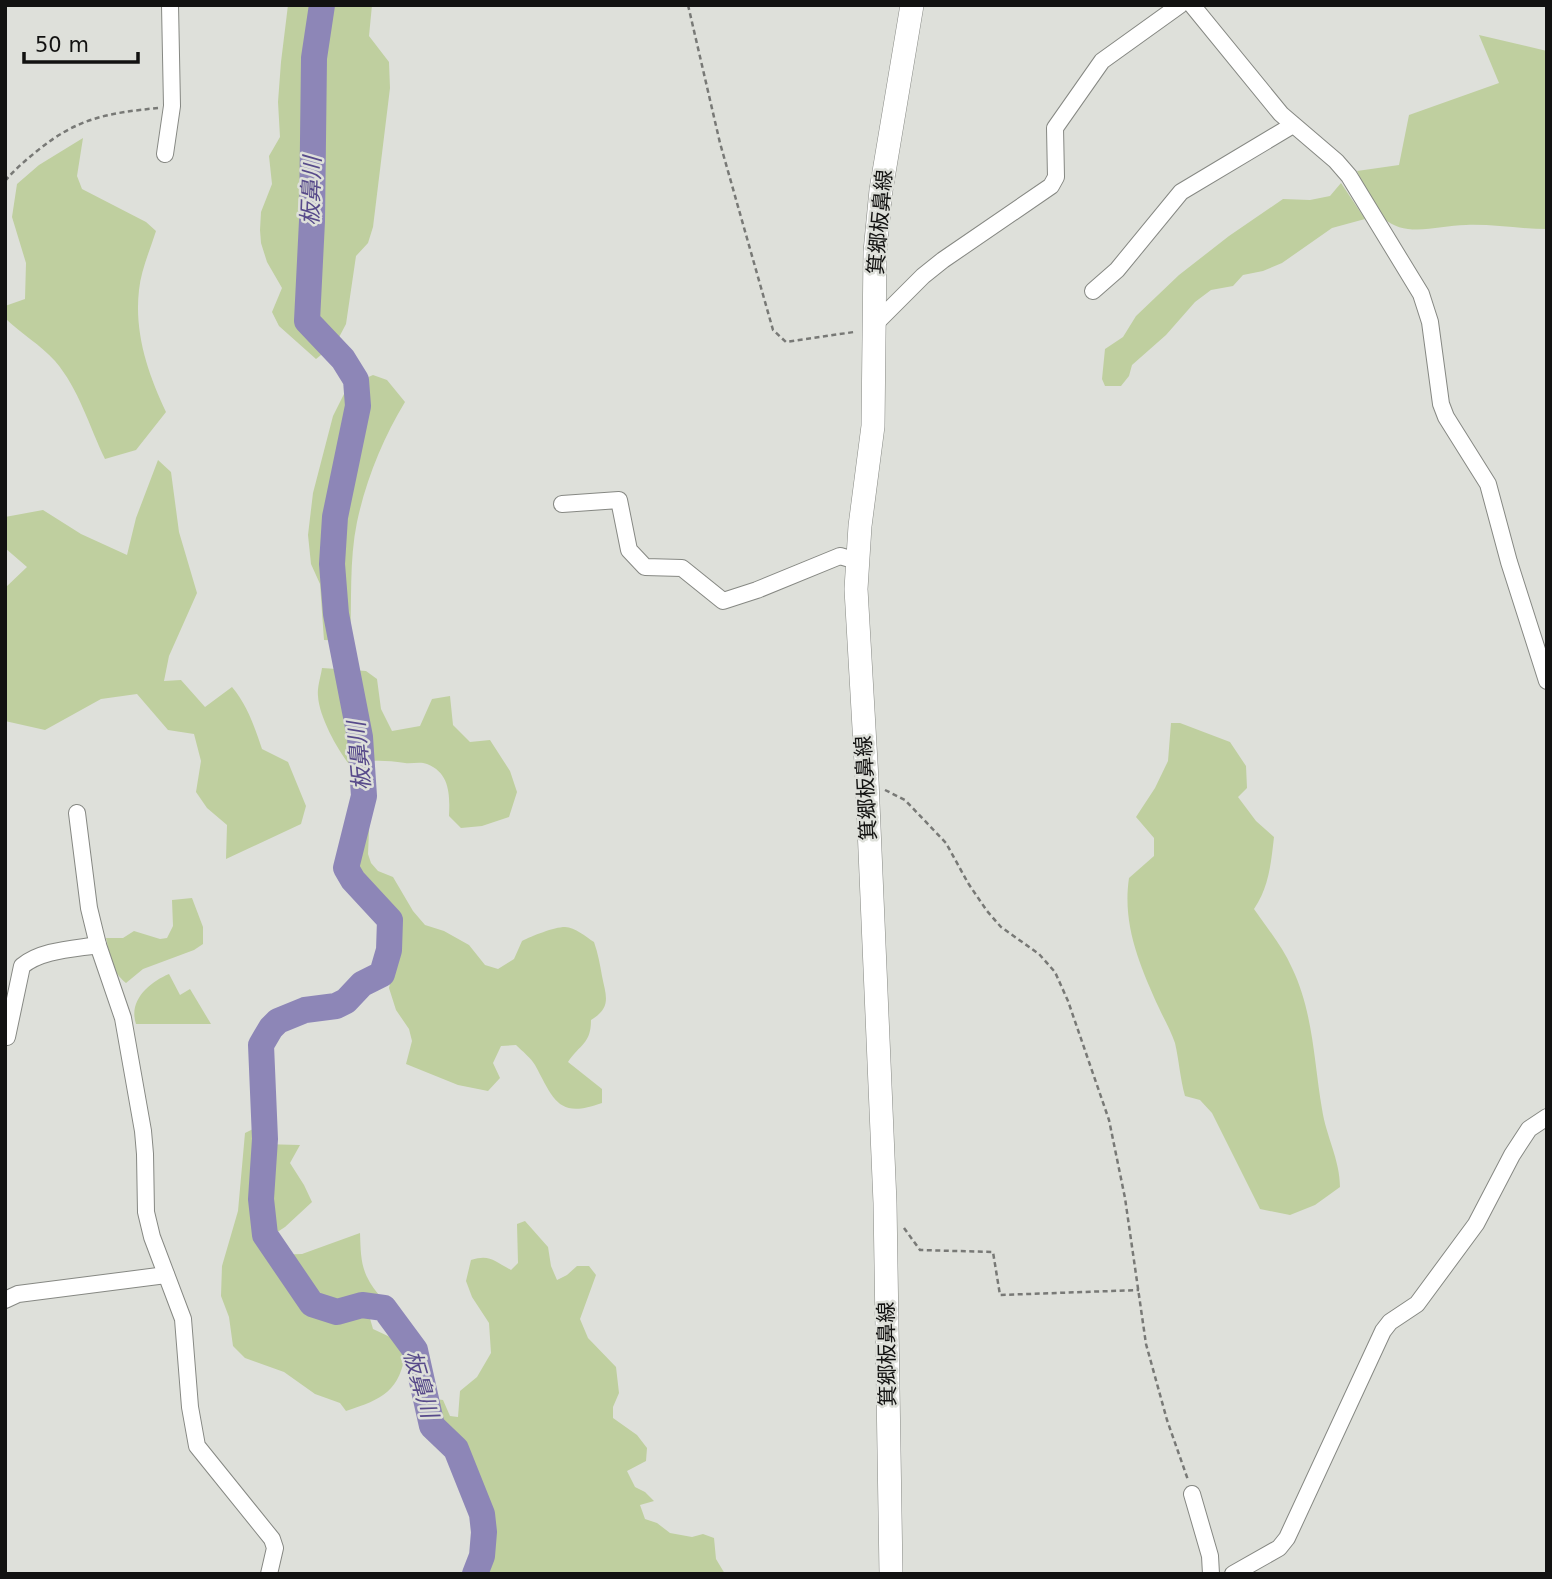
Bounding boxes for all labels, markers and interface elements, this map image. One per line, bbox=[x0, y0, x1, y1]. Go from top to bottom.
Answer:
scale bar bbox=[24, 21, 138, 65]
text: 50 m bbox=[35, 33, 89, 57]
water label: 板鼻川 bbox=[297, 153, 325, 226]
street label: 箕郷板鼻線 bbox=[863, 169, 897, 275]
water label: 板鼻川 bbox=[343, 718, 375, 792]
street label: 箕郷板鼻線 bbox=[851, 735, 881, 841]
street label: 箕郷板鼻線 bbox=[874, 1301, 900, 1407]
water label: 板鼻川 bbox=[399, 1347, 444, 1424]

